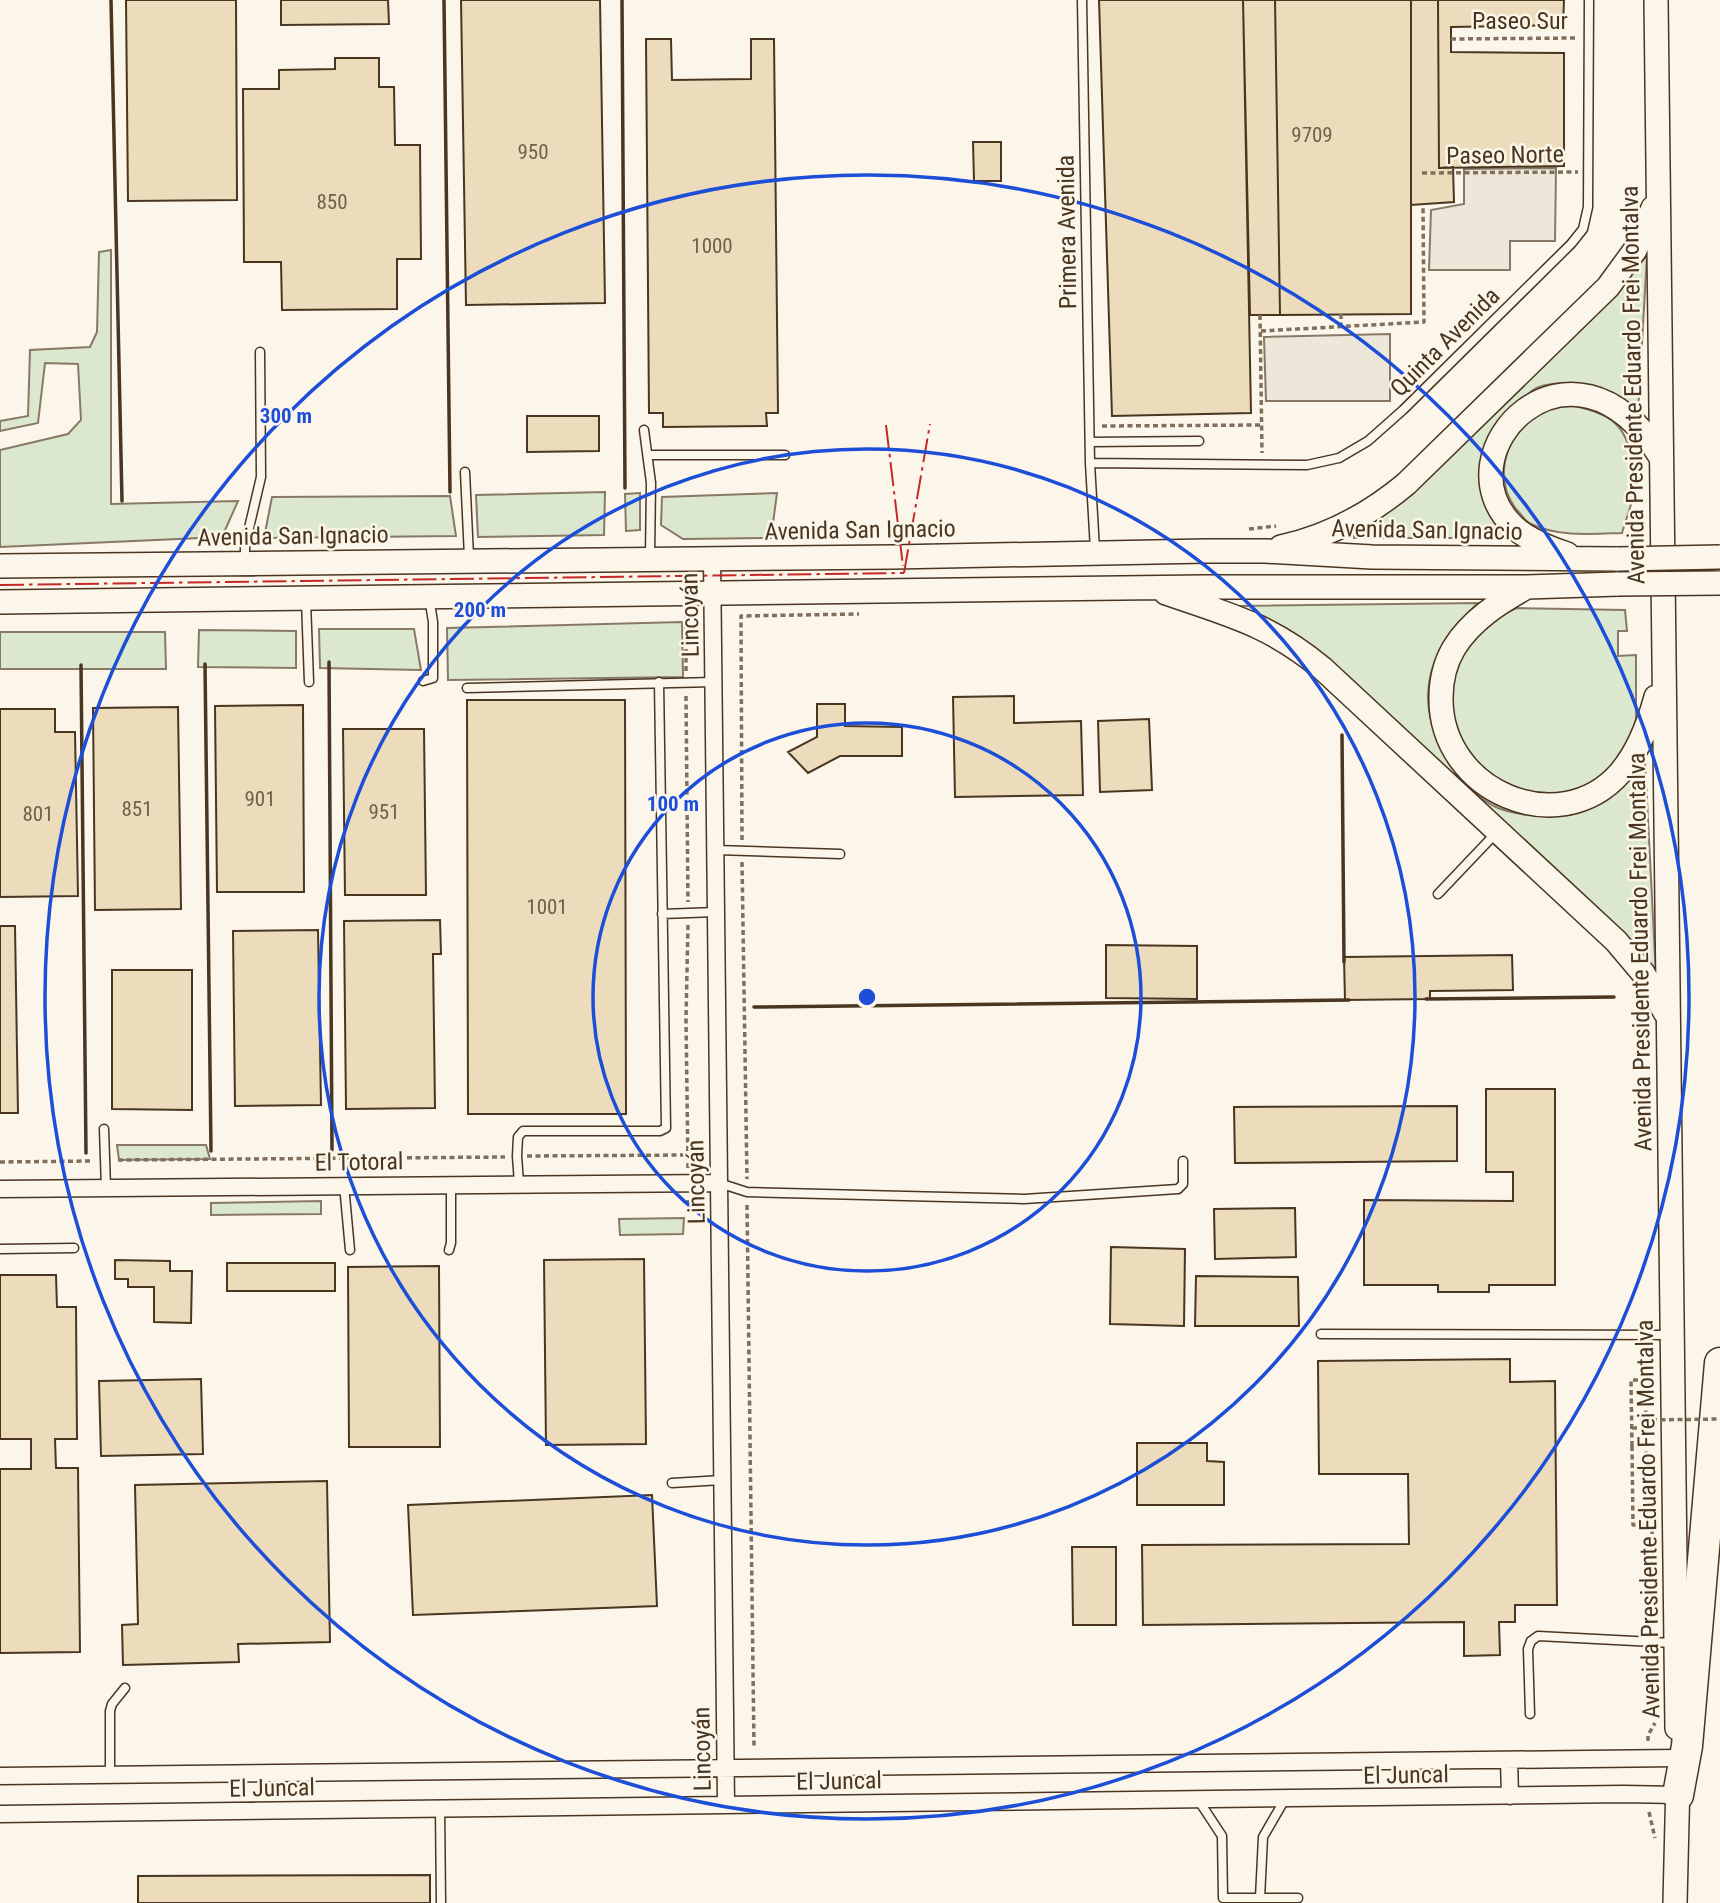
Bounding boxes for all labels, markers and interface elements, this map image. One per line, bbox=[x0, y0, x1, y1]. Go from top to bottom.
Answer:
street label: Paseo Sur bbox=[1472, 7, 1568, 35]
house number: 9709 bbox=[1291, 123, 1333, 147]
house number: 950 bbox=[517, 140, 549, 164]
street label: Paseo Norte bbox=[1446, 140, 1564, 170]
street label: Primera Avenida bbox=[1052, 155, 1082, 309]
street label: Avenida Presidente Eduardo Frei Montalva bbox=[1616, 185, 1650, 585]
house number: 850 bbox=[316, 190, 348, 214]
house number: 1000 bbox=[691, 234, 733, 258]
street label: Quinta Avenida bbox=[1385, 282, 1505, 402]
text: 300 m bbox=[260, 404, 312, 428]
street label: Avenida San Ignacio bbox=[764, 514, 956, 546]
street label: Avenida San Ignacio bbox=[1331, 514, 1523, 546]
street label: Avenida San Ignacio bbox=[197, 520, 389, 552]
street label: Lincoyán bbox=[675, 573, 705, 657]
text: 200 m bbox=[454, 598, 506, 622]
street label: Avenida Presidente Eduardo Frei Montalva bbox=[1623, 752, 1657, 1152]
house number: 901 bbox=[244, 787, 276, 811]
text: 100 m bbox=[647, 792, 699, 816]
house number: 851 bbox=[121, 797, 153, 821]
house number: 951 bbox=[368, 800, 400, 824]
house number: 801 bbox=[22, 802, 54, 826]
house number: 1001 bbox=[526, 895, 568, 919]
centre of rings bbox=[855, 985, 879, 1009]
street label: Lincoyán bbox=[681, 1140, 711, 1224]
street label: El Totoral bbox=[314, 1147, 404, 1177]
street label: Avenida Presidente Eduardo Frei Montalva bbox=[1631, 1319, 1665, 1719]
street label: Lincoyán bbox=[687, 1707, 717, 1791]
street label: El Juncal bbox=[1363, 1760, 1449, 1790]
street label: El Juncal bbox=[796, 1766, 882, 1796]
street label: El Juncal bbox=[229, 1773, 315, 1803]

